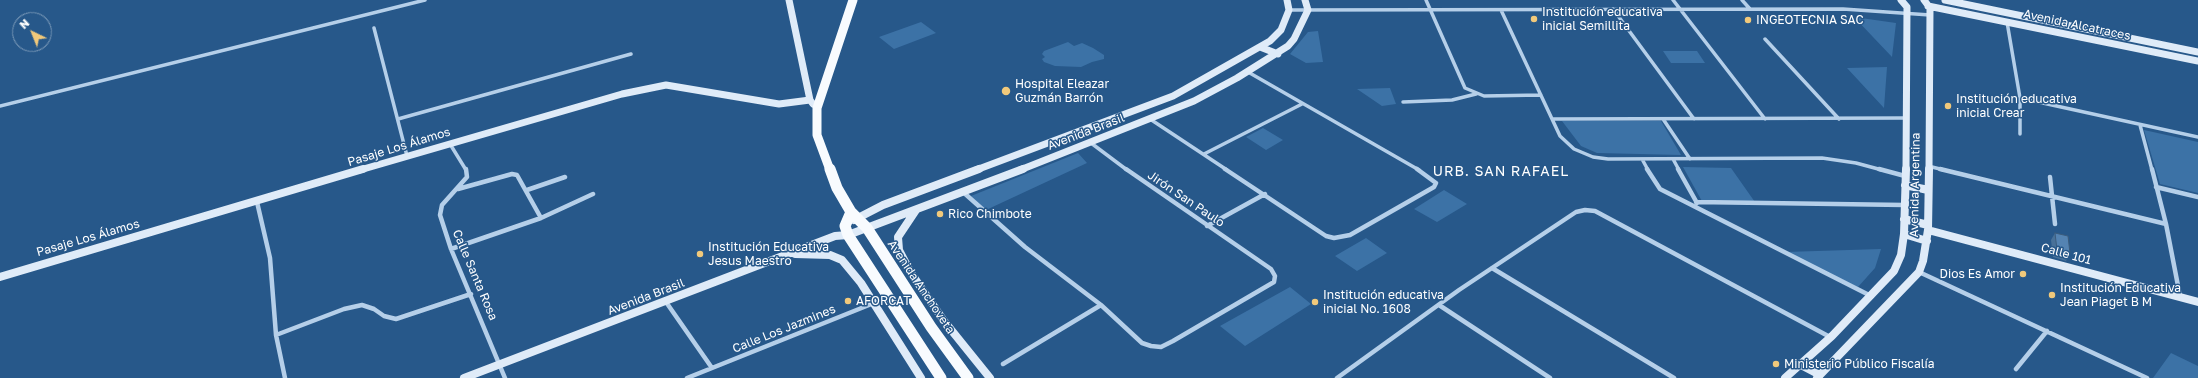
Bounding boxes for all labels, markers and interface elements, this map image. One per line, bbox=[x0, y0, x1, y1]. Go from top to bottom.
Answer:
place label: Institución educativa inicial Semillita bbox=[1542, 5, 1663, 33]
street label: Avenida Alcatraces bbox=[2022, 7, 2132, 43]
north arrow bbox=[12, 12, 52, 52]
place label: INGEOTECNIA SAC bbox=[1756, 13, 1864, 27]
marker: Institución educativa inicial Semillita bbox=[1529, 14, 1539, 24]
marker: INGEOTECNIA SAC bbox=[1743, 15, 1753, 25]
text: N bbox=[17, 16, 32, 31]
place label: Hospital Eleazar Guzmán Barrón bbox=[1015, 77, 1109, 105]
marker: Hospital Eleazar Guzmán Barrón bbox=[1000, 85, 1012, 97]
place label: Institución educativa inicial Crear bbox=[1956, 92, 2077, 120]
marker: Institución educativa inicial Crear bbox=[1943, 101, 1953, 111]
street label: Avenida Brasil bbox=[1045, 111, 1127, 153]
street label: Pasaje Los Álamos bbox=[346, 125, 452, 169]
street label: Avenida Argentina bbox=[1907, 132, 1923, 238]
district label: URB. SAN RAFAEL bbox=[1433, 164, 1569, 180]
street label: Jirón San Paulo bbox=[1145, 168, 1227, 230]
place label: Rico Chimbote bbox=[948, 207, 1032, 221]
marker: Rico Chimbote bbox=[935, 209, 945, 219]
street label: Pasaje Los Álamos bbox=[35, 216, 141, 260]
street label: Calle Santa Rosa bbox=[449, 227, 501, 323]
street label: Avenida Anchoveta bbox=[884, 237, 958, 337]
place label: Institución Educativa Jesus Maestro bbox=[708, 240, 829, 268]
street label: Calle 101 bbox=[2039, 240, 2093, 268]
marker: Institución Educativa Jesus Maestro bbox=[695, 249, 705, 259]
place label: Dios Es Amor bbox=[1940, 267, 2015, 281]
marker: Dios Es Amor bbox=[2018, 269, 2028, 279]
street label: Avenida Brasil bbox=[605, 276, 687, 318]
place label: Institución Educativa Jean Piaget B M bbox=[2060, 281, 2181, 309]
place label: Institución educativa inicial No. 1608 bbox=[1323, 288, 1444, 316]
marker: Institución Educativa Jean Piaget B M bbox=[2047, 290, 2057, 300]
place label: AFORCAT bbox=[856, 294, 911, 308]
marker: AFORCAT bbox=[843, 296, 853, 306]
marker: Institución educativa inicial No. 1608 bbox=[1310, 297, 1320, 307]
street label: Calle Los Jazmines bbox=[730, 302, 838, 356]
place label: Ministerio Público Fiscalía bbox=[1784, 357, 1935, 371]
marker: Ministerio Público Fiscalía bbox=[1771, 359, 1781, 369]

